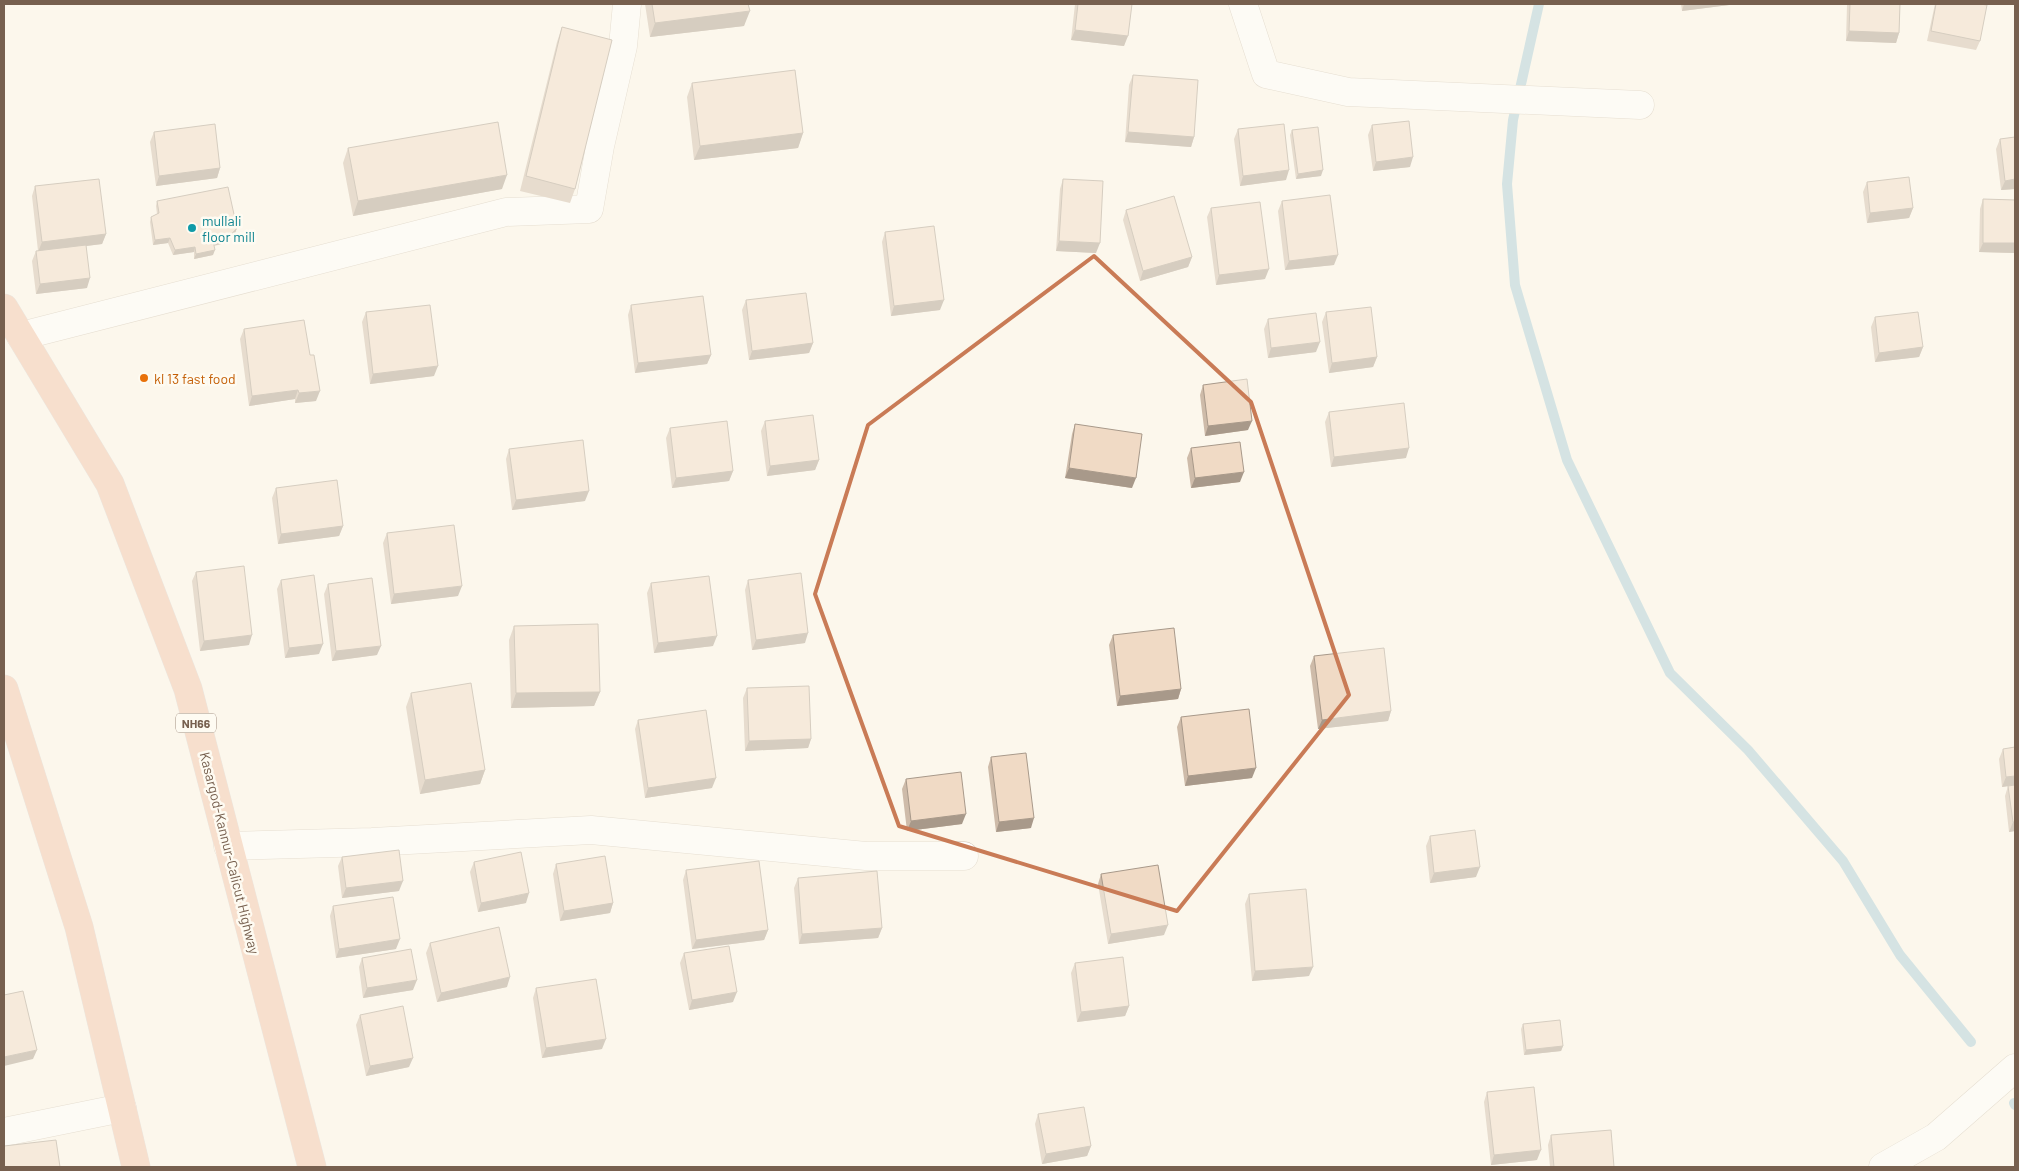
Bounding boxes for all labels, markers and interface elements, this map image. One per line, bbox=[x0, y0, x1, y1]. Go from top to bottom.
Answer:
place label: mullali floor mill bbox=[202, 212, 255, 245]
marker: mullali floor mill bbox=[186, 222, 198, 234]
place label: kl 13 fast food bbox=[154, 370, 236, 387]
marker: kl 13 fast food bbox=[138, 372, 150, 384]
road number: NH66 bbox=[176, 714, 216, 732]
street label: Kasargod-Kannur-Calicut Highway bbox=[197, 750, 264, 956]

